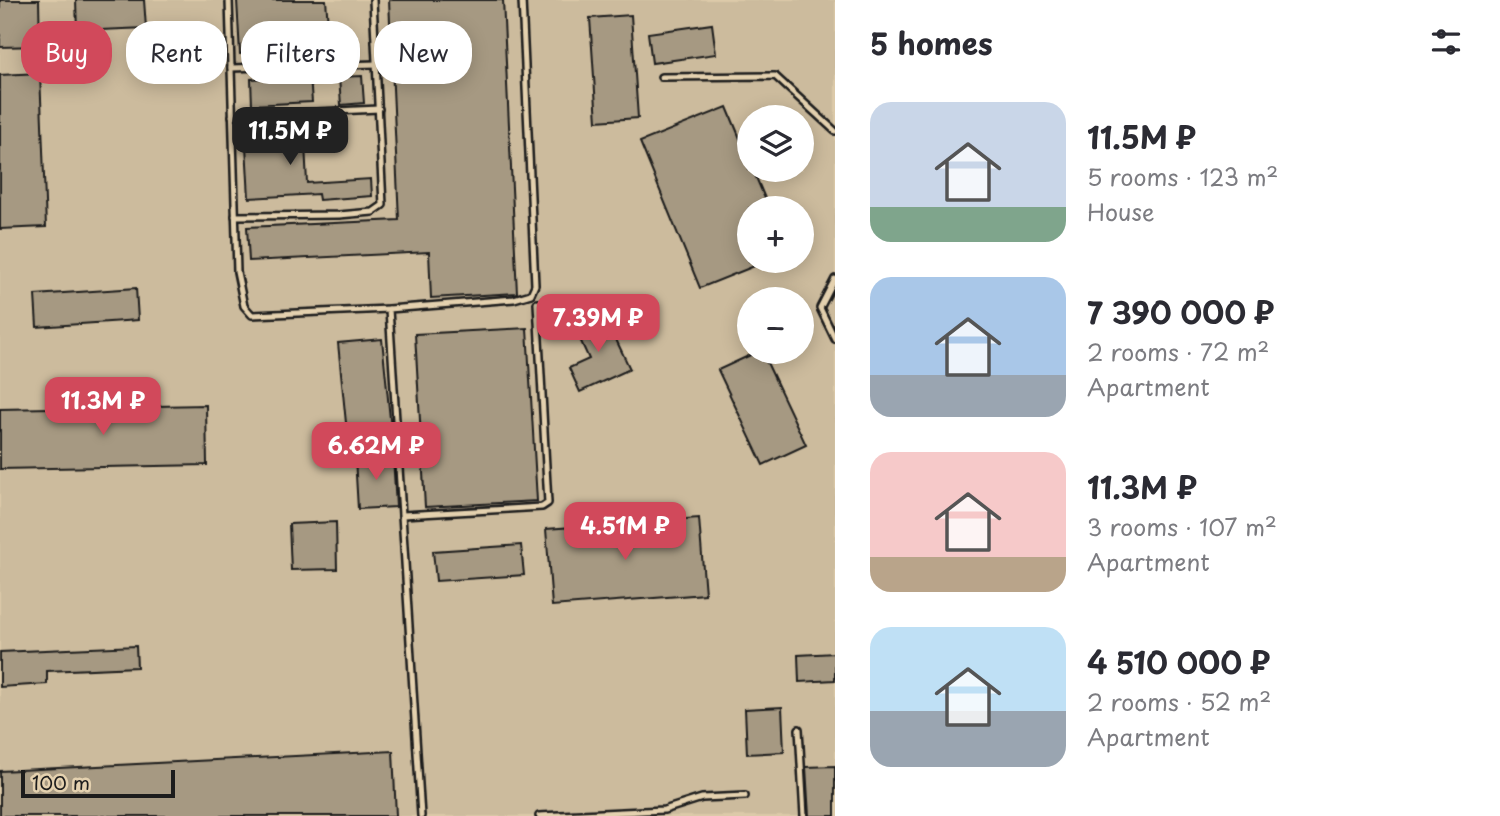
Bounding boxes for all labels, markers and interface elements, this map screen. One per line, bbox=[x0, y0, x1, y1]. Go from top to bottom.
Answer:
text: 5 homes bbox=[870, 20, 993, 65]
chip: Buy bbox=[21, 21, 112, 84]
chip: Rent bbox=[126, 21, 227, 84]
chip: Filters bbox=[241, 21, 360, 84]
chip: New bbox=[374, 21, 472, 84]
icon: filters bbox=[1427, 23, 1465, 61]
map controls bbox=[737, 105, 814, 364]
button: layers bbox=[737, 105, 814, 182]
pin: 11.5M ₽ bbox=[225, 108, 355, 167]
text: 11.5M ₽ bbox=[248, 112, 332, 147]
text: 11.5M ₽ bbox=[1087, 114, 1196, 159]
icon: home bbox=[926, 130, 1010, 214]
text: 5 rooms · 123 m² bbox=[1087, 159, 1278, 194]
text: House bbox=[1087, 194, 1154, 229]
button: + bbox=[737, 196, 814, 273]
button: − bbox=[737, 287, 814, 364]
text: 7 390 000 ₽ bbox=[1087, 289, 1274, 334]
pin: 7.39M ₽ bbox=[533, 294, 663, 354]
text: 7.39M ₽ bbox=[553, 299, 643, 334]
icon: home bbox=[926, 305, 1010, 389]
text: 2 rooms · 72 m² bbox=[1087, 334, 1269, 369]
text: Apartment bbox=[1087, 369, 1210, 404]
pin: 11.3M ₽ bbox=[38, 378, 168, 437]
text: 11.3M ₽ bbox=[61, 382, 145, 417]
pin: 6.62M ₽ bbox=[311, 422, 441, 482]
text: 6.62M ₽ bbox=[328, 427, 424, 462]
text: 11.3M ₽ bbox=[1087, 464, 1197, 509]
icon: home bbox=[926, 480, 1010, 564]
pin: 4.51M ₽ bbox=[560, 503, 690, 562]
text: 4.51M ₽ bbox=[580, 507, 670, 542]
text: 3 rooms · 107 m² bbox=[1087, 509, 1277, 544]
text: Apartment bbox=[1087, 544, 1210, 579]
text: 4 510 000 ₽ bbox=[1087, 639, 1270, 684]
icon: home bbox=[926, 655, 1010, 739]
text: 2 rooms · 52 m² bbox=[1087, 684, 1271, 719]
text: Apartment bbox=[1087, 719, 1210, 754]
scale bar bbox=[21, 767, 175, 799]
text: 100 m bbox=[32, 768, 90, 796]

